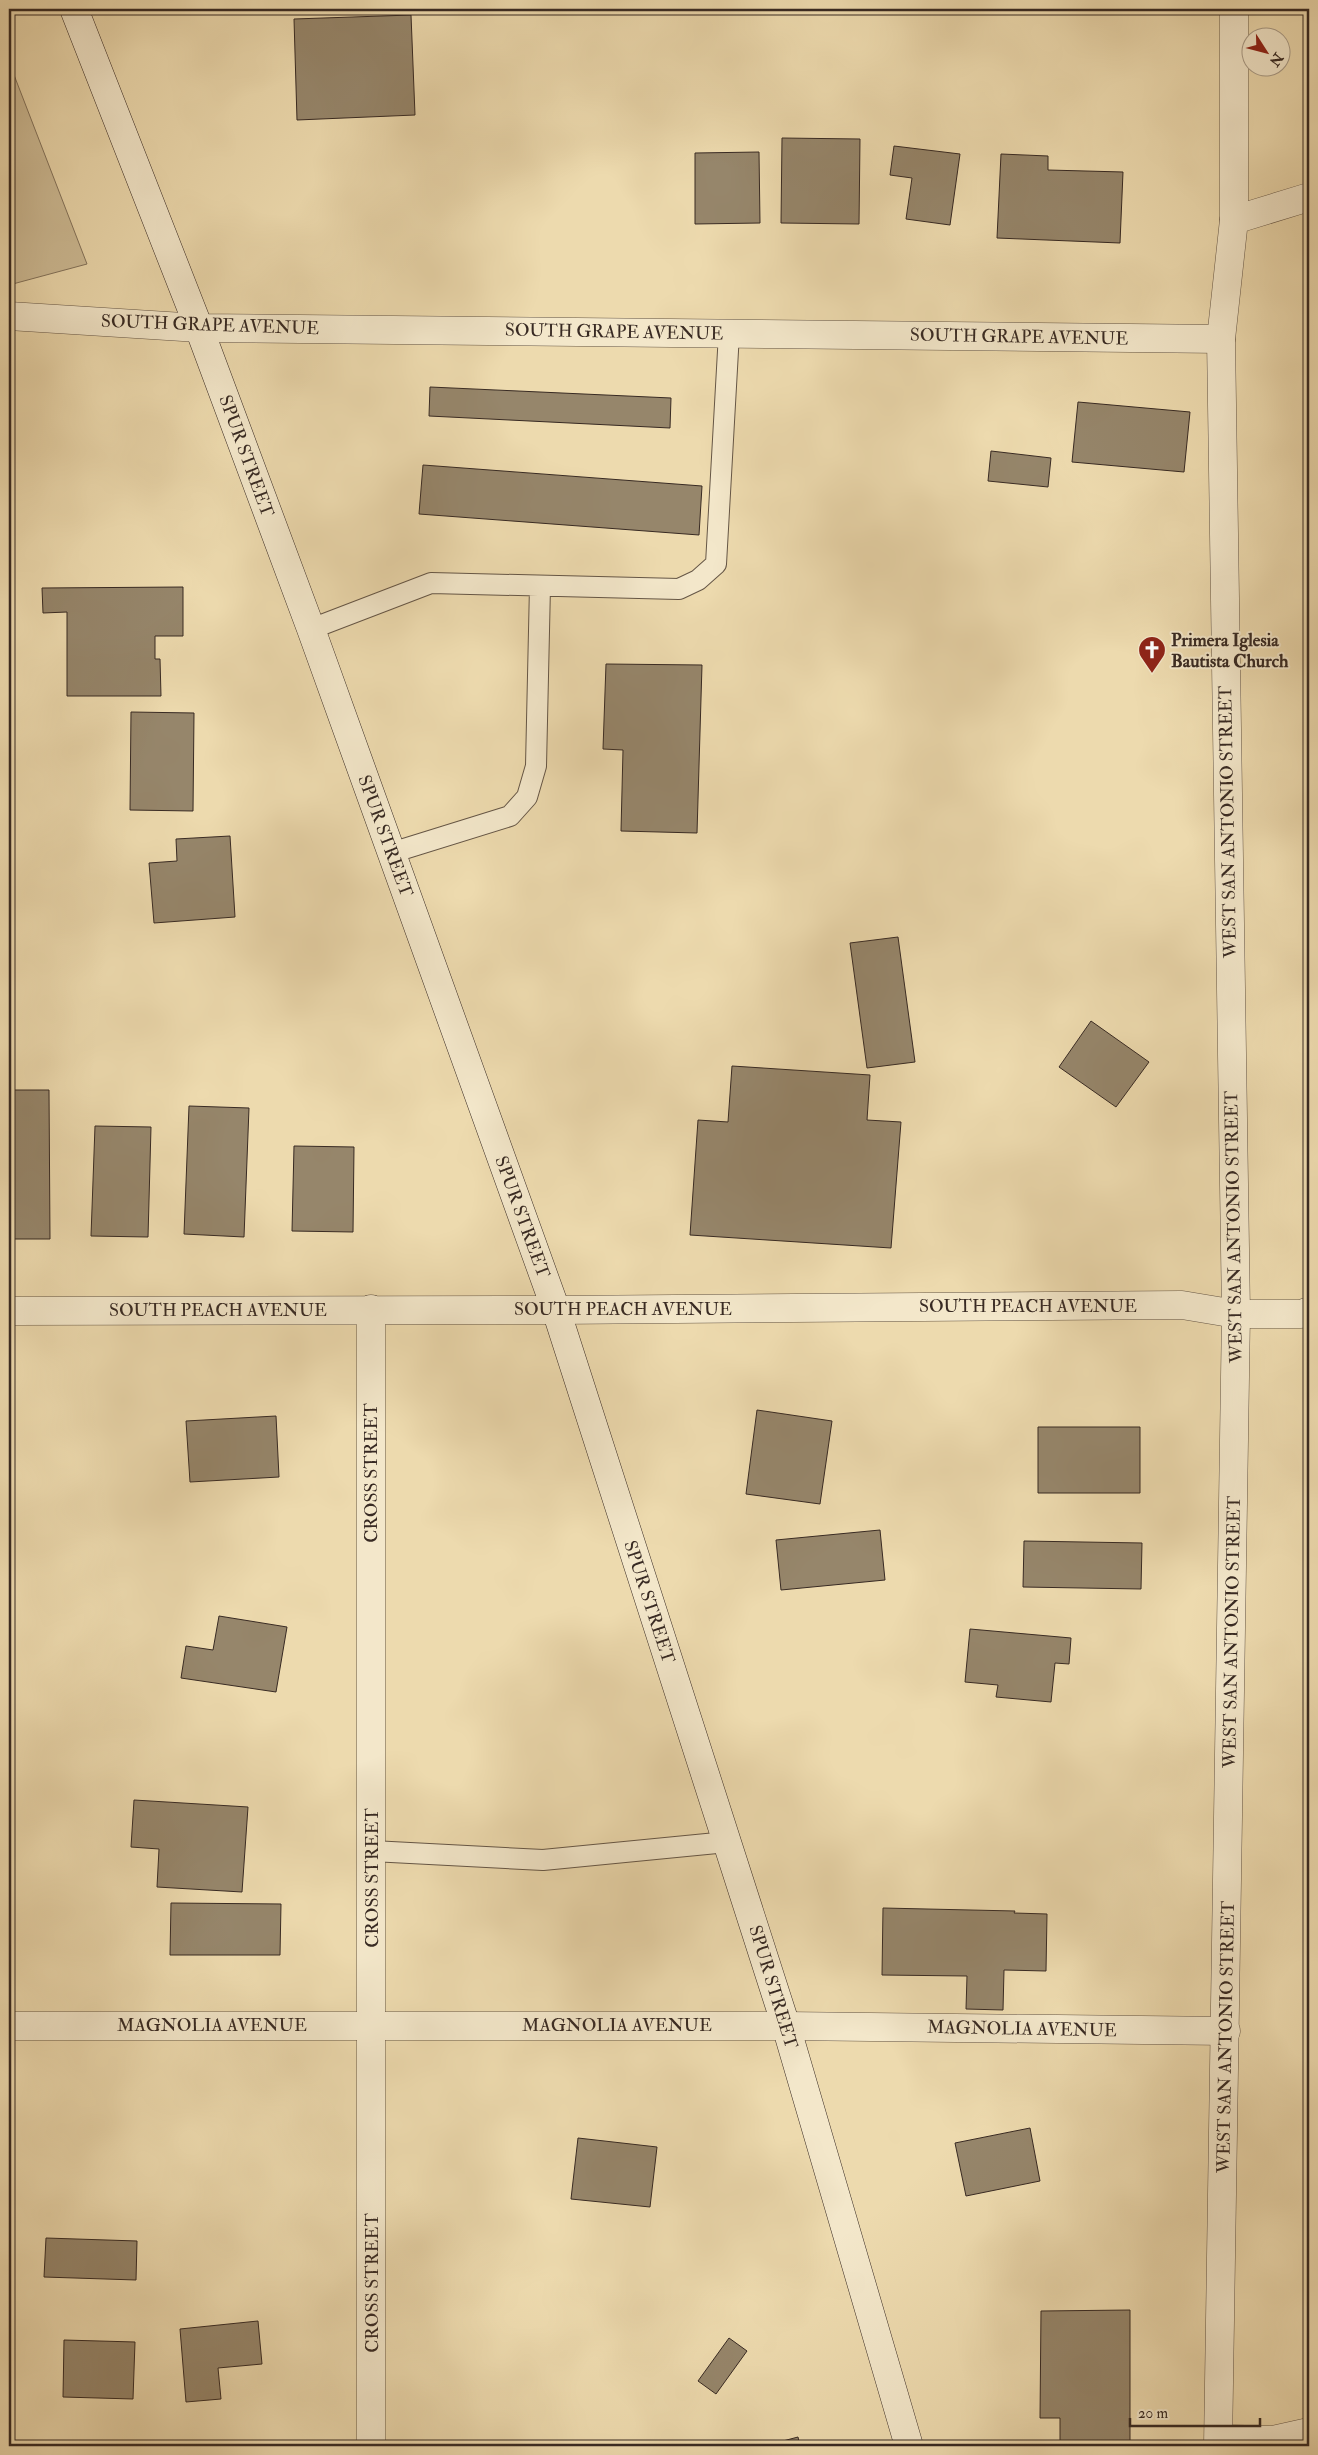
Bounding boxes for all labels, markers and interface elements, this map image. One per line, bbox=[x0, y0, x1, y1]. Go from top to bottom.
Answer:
north arrow bbox=[1240, 28, 1290, 78]
text: N bbox=[1265, 48, 1287, 70]
street label: SOUTH GRAPE AVENUE bbox=[100, 310, 320, 340]
street label: SOUTH GRAPE AVENUE bbox=[505, 319, 723, 345]
street label: SOUTH GRAPE AVENUE bbox=[910, 324, 1128, 350]
street label: SPUR STREET bbox=[213, 392, 279, 521]
place label: Primera Iglesia Bautista Church bbox=[1171, 629, 1289, 673]
church icon: Primera Iglesia Bautista Church bbox=[1137, 635, 1167, 674]
street label: WEST SAN ANTONIO STREET bbox=[1214, 685, 1242, 959]
street label: SPUR STREET bbox=[352, 772, 418, 901]
street label: WEST SAN ANTONIO STREET bbox=[1220, 1090, 1248, 1364]
street label: SPUR STREET bbox=[489, 1153, 555, 1282]
street label: SOUTH PEACH AVENUE bbox=[919, 1295, 1137, 1318]
street label: SOUTH PEACH AVENUE bbox=[514, 1298, 732, 1321]
street label: SOUTH PEACH AVENUE bbox=[109, 1299, 327, 1322]
street label: CROSS STREET bbox=[360, 1403, 383, 1543]
street label: WEST SAN ANTONIO STREET bbox=[1218, 1495, 1246, 1769]
street label: SPUR STREET bbox=[618, 1538, 680, 1667]
street label: CROSS STREET bbox=[361, 1808, 384, 1948]
street label: WEST SAN ANTONIO STREET bbox=[1212, 1900, 1240, 2174]
street label: SPUR STREET bbox=[743, 1923, 803, 2052]
street label: MAGNOLIA AVENUE bbox=[117, 2014, 307, 2037]
street label: MAGNOLIA AVENUE bbox=[522, 2014, 712, 2037]
street label: MAGNOLIA AVENUE bbox=[927, 2016, 1117, 2042]
street label: CROSS STREET bbox=[361, 2213, 384, 2353]
scale bar bbox=[1130, 2395, 1260, 2427]
text: 20 m bbox=[1138, 2404, 1168, 2423]

